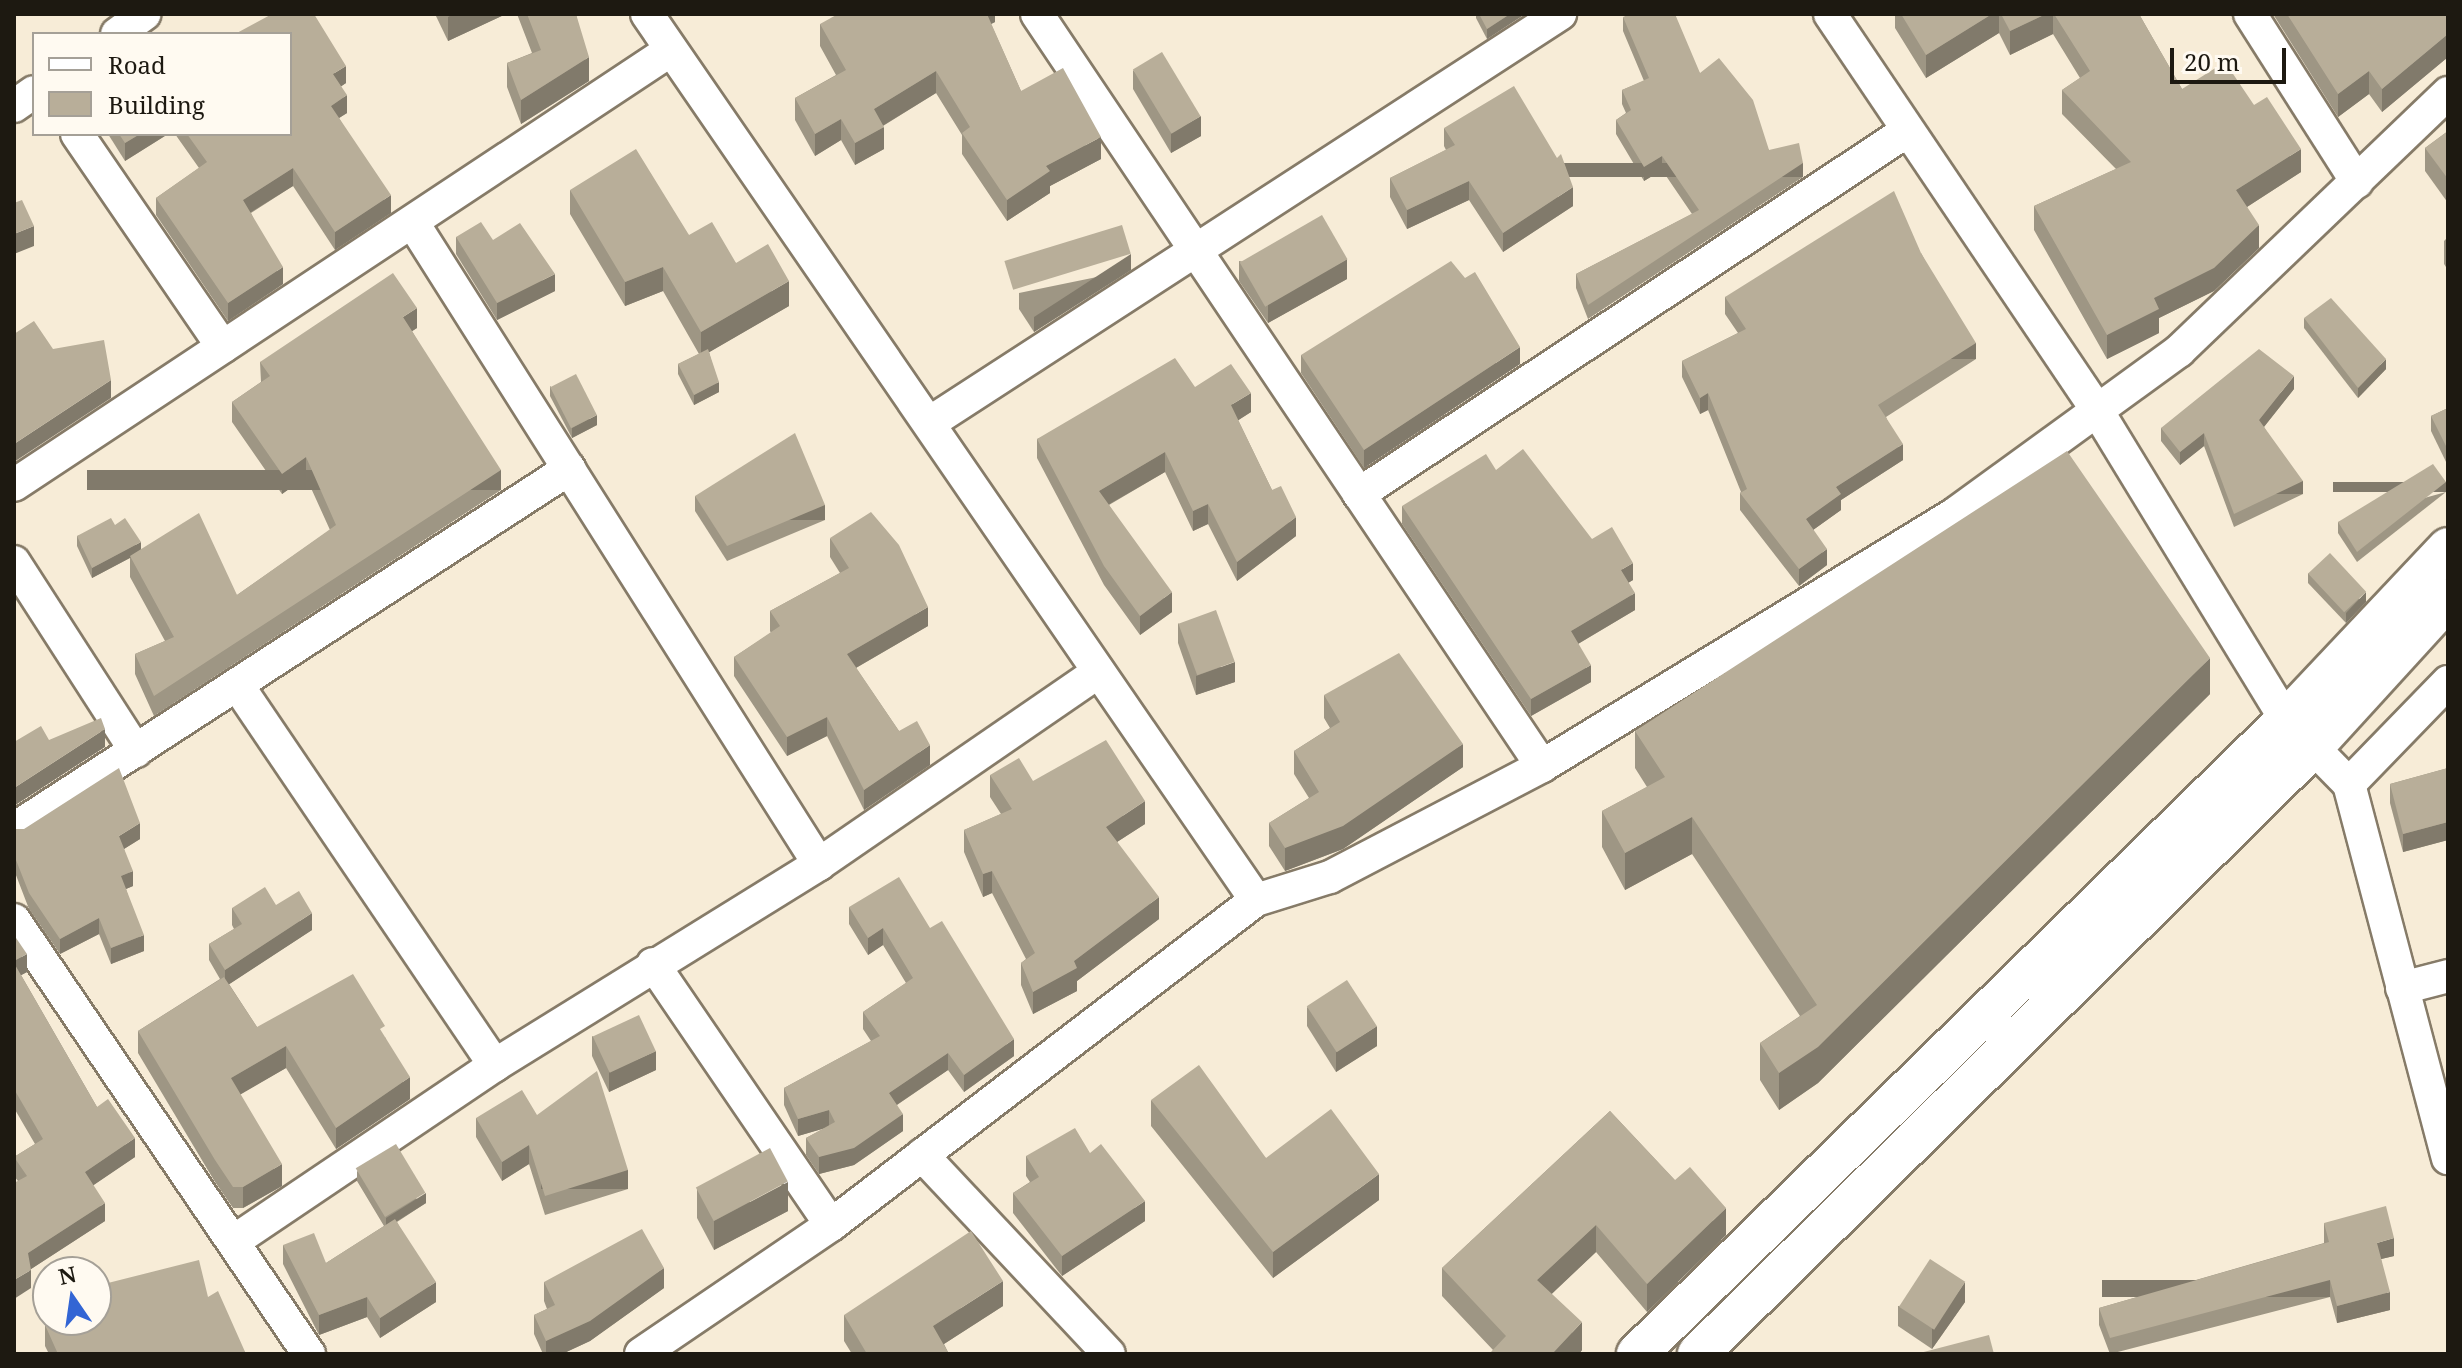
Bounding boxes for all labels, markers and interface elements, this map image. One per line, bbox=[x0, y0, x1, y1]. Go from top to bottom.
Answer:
legend bbox=[32, 32, 292, 136]
scale bar bbox=[2174, 32, 2290, 82]
text: 20 m bbox=[2184, 45, 2240, 78]
text: Road bbox=[108, 48, 166, 81]
text: Building bbox=[108, 88, 205, 121]
north arrow bbox=[32, 1256, 112, 1336]
text: N bbox=[55, 1258, 79, 1291]

